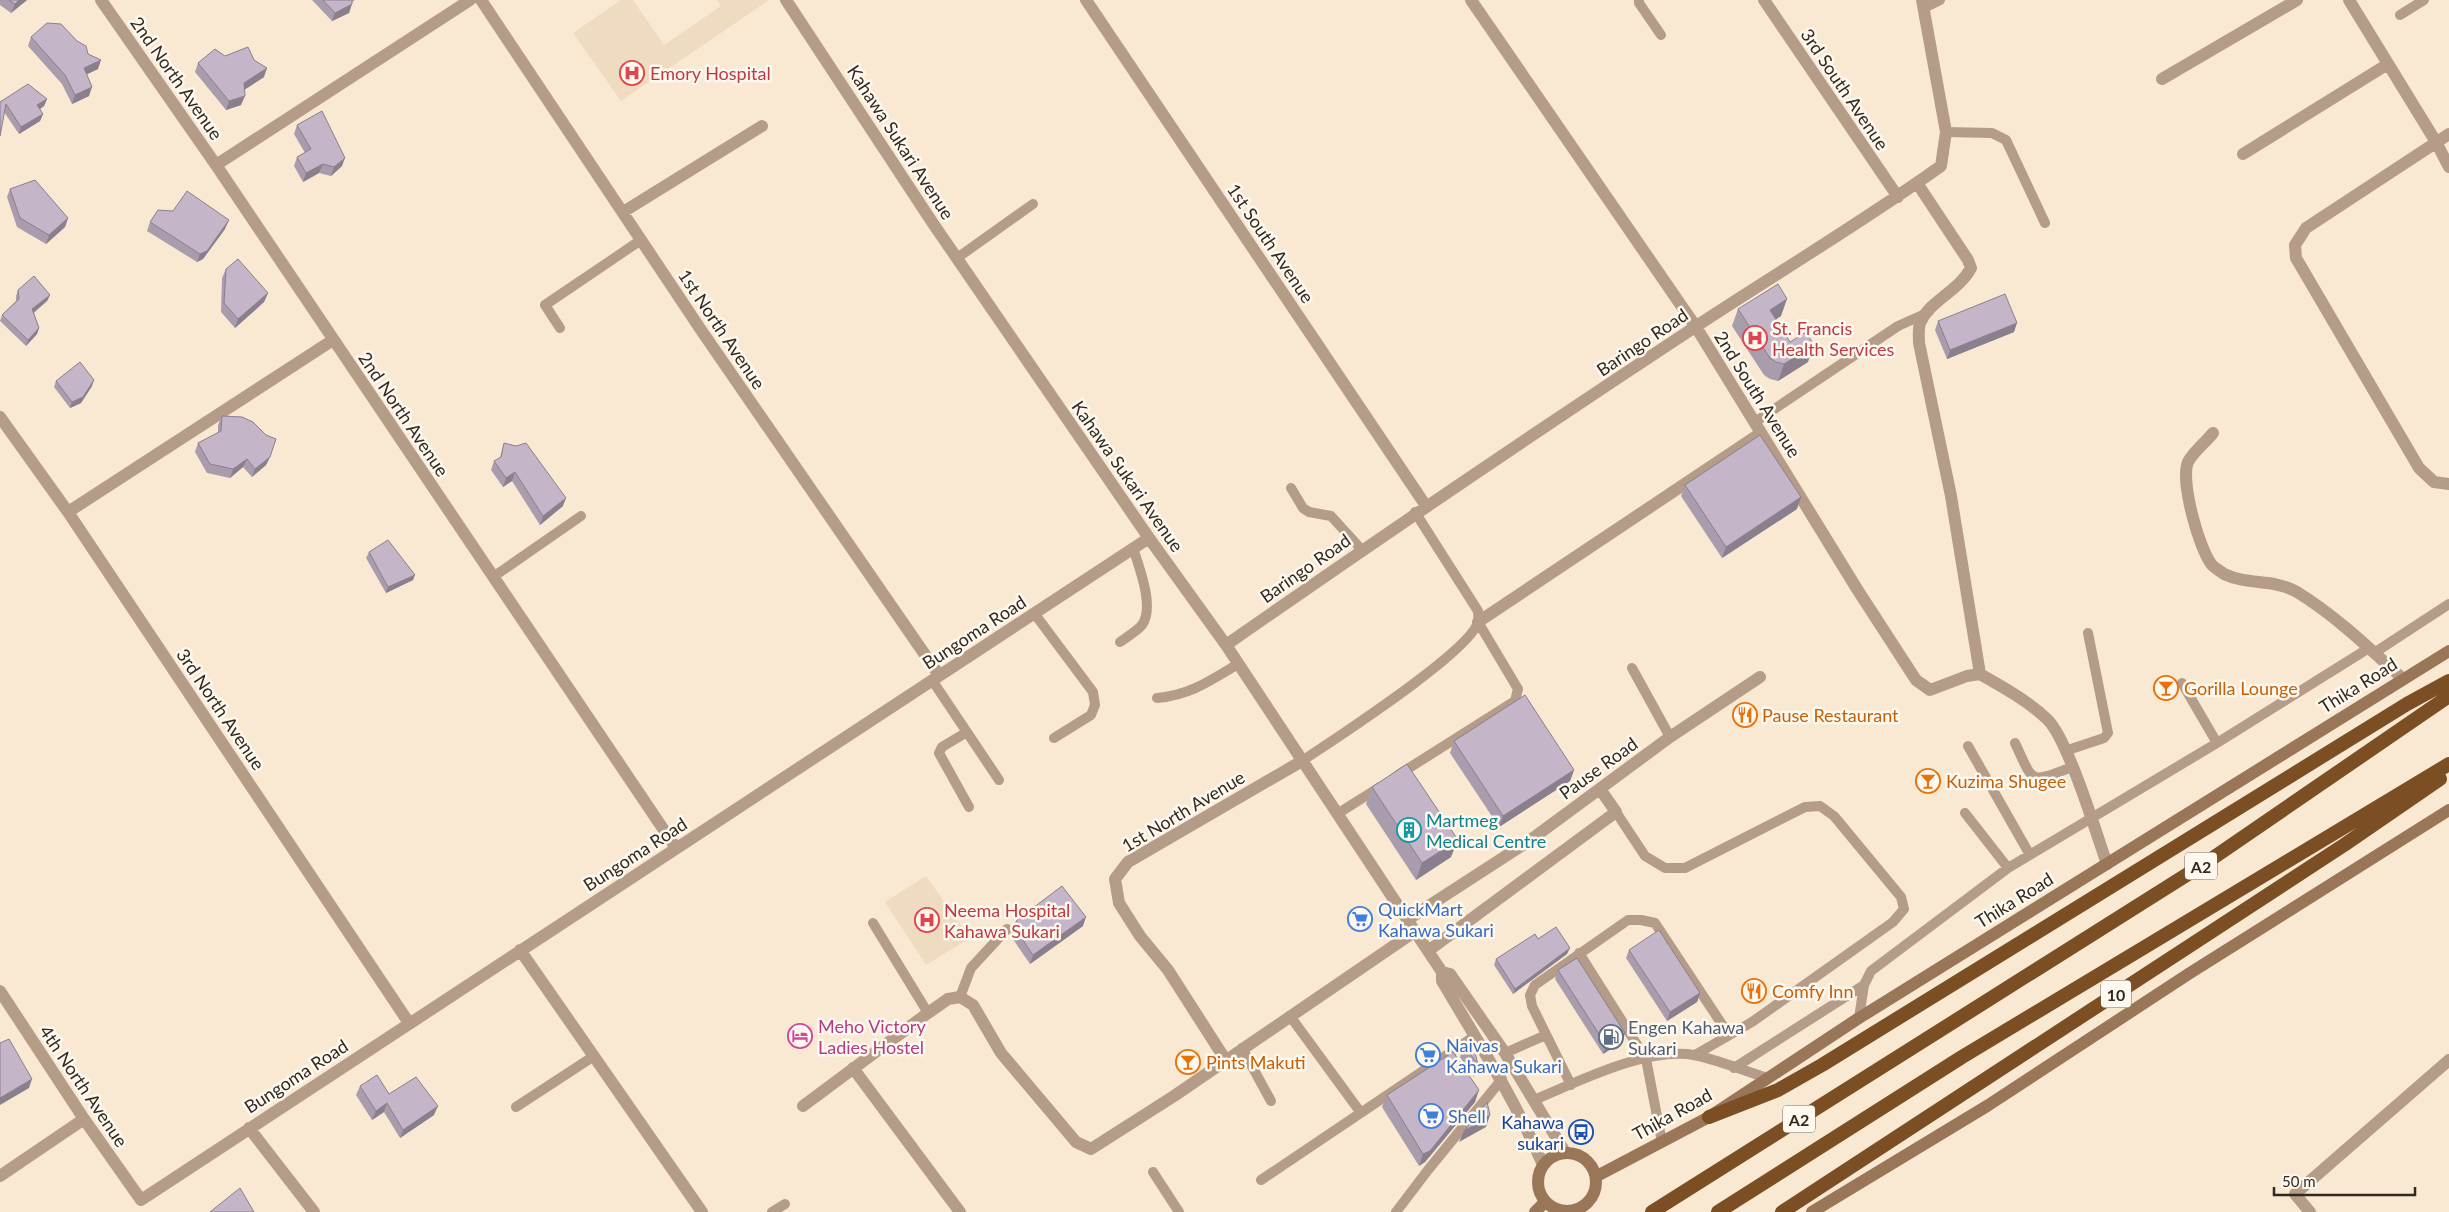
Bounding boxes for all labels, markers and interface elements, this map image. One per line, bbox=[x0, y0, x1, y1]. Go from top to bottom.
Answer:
street label: 2nd North Avenue bbox=[126, 12, 228, 144]
street label: 3rd South Avenue bbox=[1796, 24, 1894, 154]
hospital icon: Emory Hospital bbox=[619, 60, 645, 86]
street label: Kahawa Sukari Avenue bbox=[843, 61, 959, 223]
place label: Emory Hospital bbox=[650, 62, 771, 84]
street label: 1st South Avenue bbox=[1223, 179, 1319, 307]
street label: 1st North Avenue bbox=[674, 265, 770, 393]
street label: Baringo Road bbox=[1592, 303, 1692, 381]
place label: St. Francis Health Services bbox=[1772, 317, 1895, 360]
hospital icon: St. Francis Health Services bbox=[1742, 325, 1768, 351]
street label: 2nd South Avenue bbox=[1710, 327, 1806, 461]
street label: 2nd North Avenue bbox=[354, 348, 454, 480]
street label: Kahawa Sukari Avenue bbox=[1068, 396, 1188, 556]
street label: Baringo Road bbox=[1256, 529, 1354, 607]
street label: Bungoma Road bbox=[918, 590, 1030, 674]
street label: 3rd North Avenue bbox=[172, 644, 270, 774]
street label: Thika Road bbox=[2315, 652, 2401, 718]
bar icon: Gorilla Lounge bbox=[2153, 675, 2179, 701]
place label: Gorilla Lounge bbox=[2184, 677, 2298, 699]
restaurant icon: Pause Restaurant bbox=[1732, 702, 1758, 728]
place label: Pause Restaurant bbox=[1762, 704, 1899, 726]
street label: Pause Road bbox=[1555, 732, 1641, 804]
street label: 1st North Avenue bbox=[1118, 766, 1248, 856]
bar icon: Kuzima Shugee bbox=[1915, 768, 1941, 794]
place label: Kuzima Shugee bbox=[1946, 770, 2066, 792]
place label: Martmeg Medical Centre bbox=[1426, 809, 1546, 852]
street label: Bungoma Road bbox=[579, 812, 691, 896]
building icon: Martmeg Medical Centre bbox=[1396, 817, 1422, 843]
road number: A2 bbox=[2185, 852, 2217, 879]
street label: Thika Road bbox=[1971, 867, 2057, 933]
place label: QuickMart Kahawa Sukari bbox=[1378, 898, 1494, 941]
place label: Neema Hospital Kahawa Sukari bbox=[944, 899, 1070, 942]
supermarket icon: QuickMart Kahawa Sukari bbox=[1347, 906, 1373, 932]
hospital icon: Neema Hospital Kahawa Sukari bbox=[914, 907, 940, 933]
restaurant icon: Comfy Inn bbox=[1741, 978, 1767, 1004]
place label: Comfy Inn bbox=[1772, 980, 1853, 1002]
road number: 10 bbox=[2101, 981, 2131, 1008]
place label: Meho Victory Ladies Hostel bbox=[818, 1015, 926, 1058]
place label: Engen Kahawa Sukari bbox=[1628, 1016, 1744, 1059]
street label: 4th North Avenue bbox=[35, 1021, 133, 1151]
hotel icon: Meho Victory Ladies Hostel bbox=[787, 1023, 813, 1049]
fuel station icon: Engen Kahawa Sukari bbox=[1598, 1024, 1624, 1050]
street label: Bungoma Road bbox=[240, 1034, 352, 1118]
place label: Naivas Kahawa Sukari bbox=[1446, 1034, 1562, 1077]
supermarket icon: Naivas Kahawa Sukari bbox=[1415, 1042, 1441, 1068]
bar icon: Pints Makuti bbox=[1175, 1049, 1201, 1075]
place label: Pints Makuti bbox=[1206, 1051, 1306, 1073]
street label: Thika Road bbox=[1628, 1083, 1716, 1145]
supermarket icon: Shell bbox=[1418, 1103, 1444, 1129]
place label: Shell bbox=[1448, 1105, 1486, 1127]
road number: A2 bbox=[1783, 1106, 1815, 1132]
place label: Kahawa sukari bbox=[1501, 1111, 1564, 1154]
bus stop icon: Kahawa sukari bbox=[1568, 1119, 1594, 1145]
scale bar bbox=[2274, 1164, 2415, 1196]
text: 50 m bbox=[2282, 1172, 2316, 1190]

